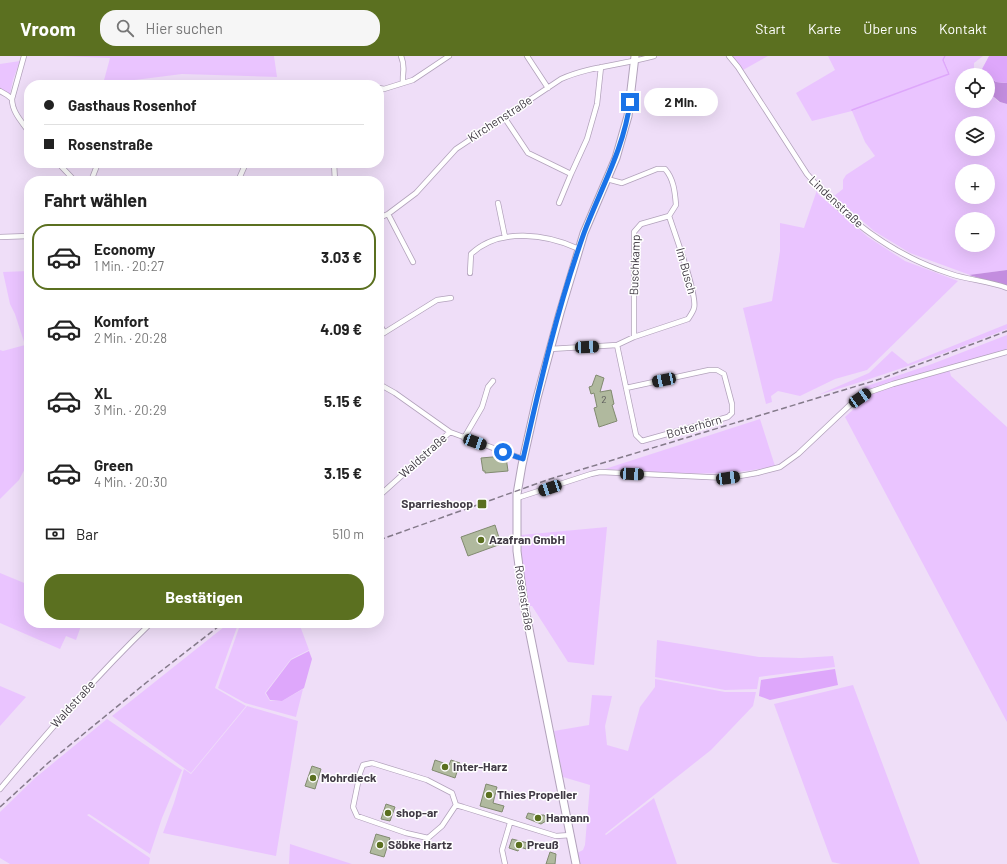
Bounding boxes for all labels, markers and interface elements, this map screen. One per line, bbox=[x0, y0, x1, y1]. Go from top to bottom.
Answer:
search box bbox=[100, 10, 380, 46]
text: Vroom bbox=[20, 17, 76, 40]
icon: search bbox=[114, 17, 136, 39]
text: Hier suchen bbox=[146, 19, 223, 37]
text: Start bbox=[755, 20, 786, 37]
text: Karte bbox=[808, 20, 841, 37]
text: Über uns bbox=[863, 20, 917, 37]
text: Kontakt bbox=[939, 20, 987, 37]
map controls bbox=[955, 68, 995, 252]
button: locate bbox=[955, 68, 995, 108]
callout: 2 Min. bbox=[644, 88, 718, 116]
street label: Kirchenstraße bbox=[465, 92, 534, 144]
route end bbox=[621, 93, 639, 111]
text: 2 Min. bbox=[664, 94, 698, 110]
text: Gasthaus Rosenhof bbox=[68, 96, 197, 114]
button: layers bbox=[955, 116, 995, 156]
text: Rosenstraße bbox=[68, 135, 153, 153]
button: + bbox=[955, 164, 995, 204]
street label: Lindenstraße bbox=[807, 172, 867, 230]
text: Fahrt wählen bbox=[44, 189, 147, 211]
button: − bbox=[955, 212, 995, 252]
street label: Buschkamp bbox=[626, 234, 642, 296]
icon: car bbox=[46, 239, 82, 275]
text: Economy bbox=[94, 240, 155, 258]
street label: Im Busch bbox=[674, 246, 700, 296]
text: 3.03 € bbox=[321, 248, 362, 266]
text: 1 Min. · 20:27 bbox=[94, 258, 164, 274]
icon: car bbox=[46, 311, 82, 347]
text: Komfort bbox=[94, 312, 149, 330]
text: 4.09 € bbox=[320, 320, 362, 338]
text: 2 Min. · 20:28 bbox=[94, 330, 167, 346]
car bbox=[575, 340, 599, 354]
car bbox=[651, 372, 677, 388]
icon: car bbox=[46, 383, 82, 419]
text: XL bbox=[94, 384, 112, 402]
car bbox=[847, 386, 873, 410]
text: 5.15 € bbox=[324, 392, 362, 410]
house number: 2 bbox=[601, 393, 607, 405]
text: 3 Min. · 20:29 bbox=[94, 402, 167, 418]
street label: Botterhörn bbox=[664, 411, 723, 441]
street label: Waldstraße bbox=[396, 430, 449, 480]
car bbox=[462, 432, 488, 452]
route start bbox=[494, 443, 512, 461]
icon: car bbox=[46, 455, 82, 491]
text: Green bbox=[94, 456, 133, 474]
text: 3.15 € bbox=[324, 464, 362, 482]
car bbox=[620, 467, 644, 481]
car bbox=[715, 470, 741, 486]
text: 4 Min. · 20:30 bbox=[94, 474, 167, 490]
car bbox=[537, 478, 563, 498]
place label: Sparrieshoop bbox=[401, 496, 473, 510]
marker: Sparrieshoop bbox=[476, 498, 488, 510]
icon: cash bbox=[44, 523, 66, 545]
text: Bar bbox=[76, 525, 98, 543]
text: 510 m bbox=[332, 526, 364, 542]
place label: Azafran GmbH bbox=[489, 532, 565, 546]
marker: Azafran GmbH bbox=[476, 535, 486, 545]
street label: Rosenstraße bbox=[513, 564, 537, 632]
button: Bestätigen bbox=[44, 574, 364, 620]
street label: Waldstraße bbox=[47, 677, 97, 730]
place label: Inter-Harz bbox=[453, 759, 508, 773]
marker: Inter-Harz bbox=[440, 762, 450, 772]
place label: Mohrdieck bbox=[321, 770, 377, 784]
marker: Mohrdieck bbox=[308, 773, 318, 783]
place label: Thies Propeller bbox=[497, 787, 578, 801]
marker: Thies Propeller bbox=[484, 790, 494, 800]
place label: shop-ar bbox=[396, 805, 438, 819]
marker: shop-ar bbox=[383, 808, 393, 818]
place label: Hamann bbox=[546, 810, 589, 824]
marker: Hamann bbox=[533, 813, 543, 823]
place label: Söbke Hartz bbox=[388, 837, 452, 851]
place label: Preuß bbox=[527, 837, 559, 851]
marker: Söbke Hartz bbox=[375, 840, 385, 850]
marker: Preuß bbox=[514, 840, 524, 850]

